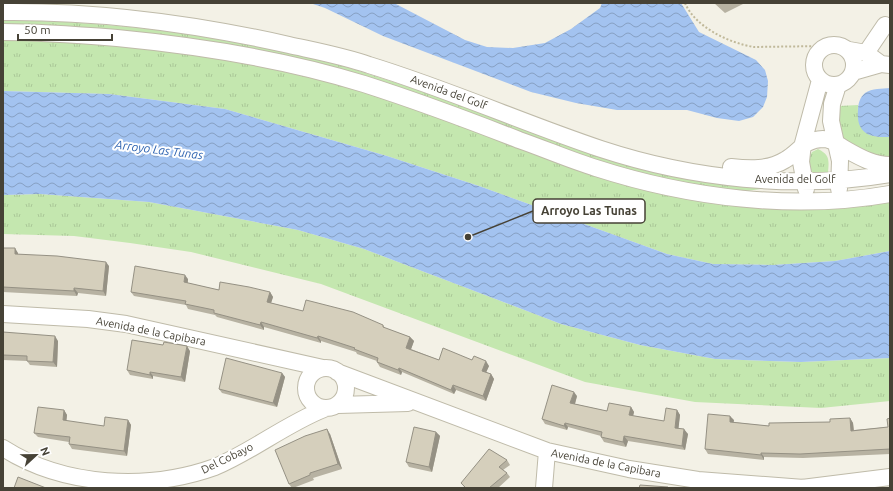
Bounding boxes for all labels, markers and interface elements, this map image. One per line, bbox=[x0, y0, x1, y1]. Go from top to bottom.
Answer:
scale bar bbox=[18, 16, 112, 42]
text: 50 m bbox=[24, 23, 51, 36]
street label: Avenida del Golf bbox=[409, 73, 490, 112]
water label: Arroyo Las Tunas bbox=[113, 138, 204, 161]
street label: Avenida del Golf bbox=[755, 173, 836, 185]
callout: Arroyo Las Tunas bbox=[533, 199, 645, 223]
text: Arroyo Las Tunas bbox=[541, 204, 637, 217]
street label: Avenida de la Capibara bbox=[95, 314, 207, 348]
north arrow bbox=[16, 435, 56, 475]
street label: Del Cobayo bbox=[199, 440, 255, 476]
text: N bbox=[38, 445, 52, 457]
street label: Avenida de la Capibara bbox=[550, 446, 662, 480]

